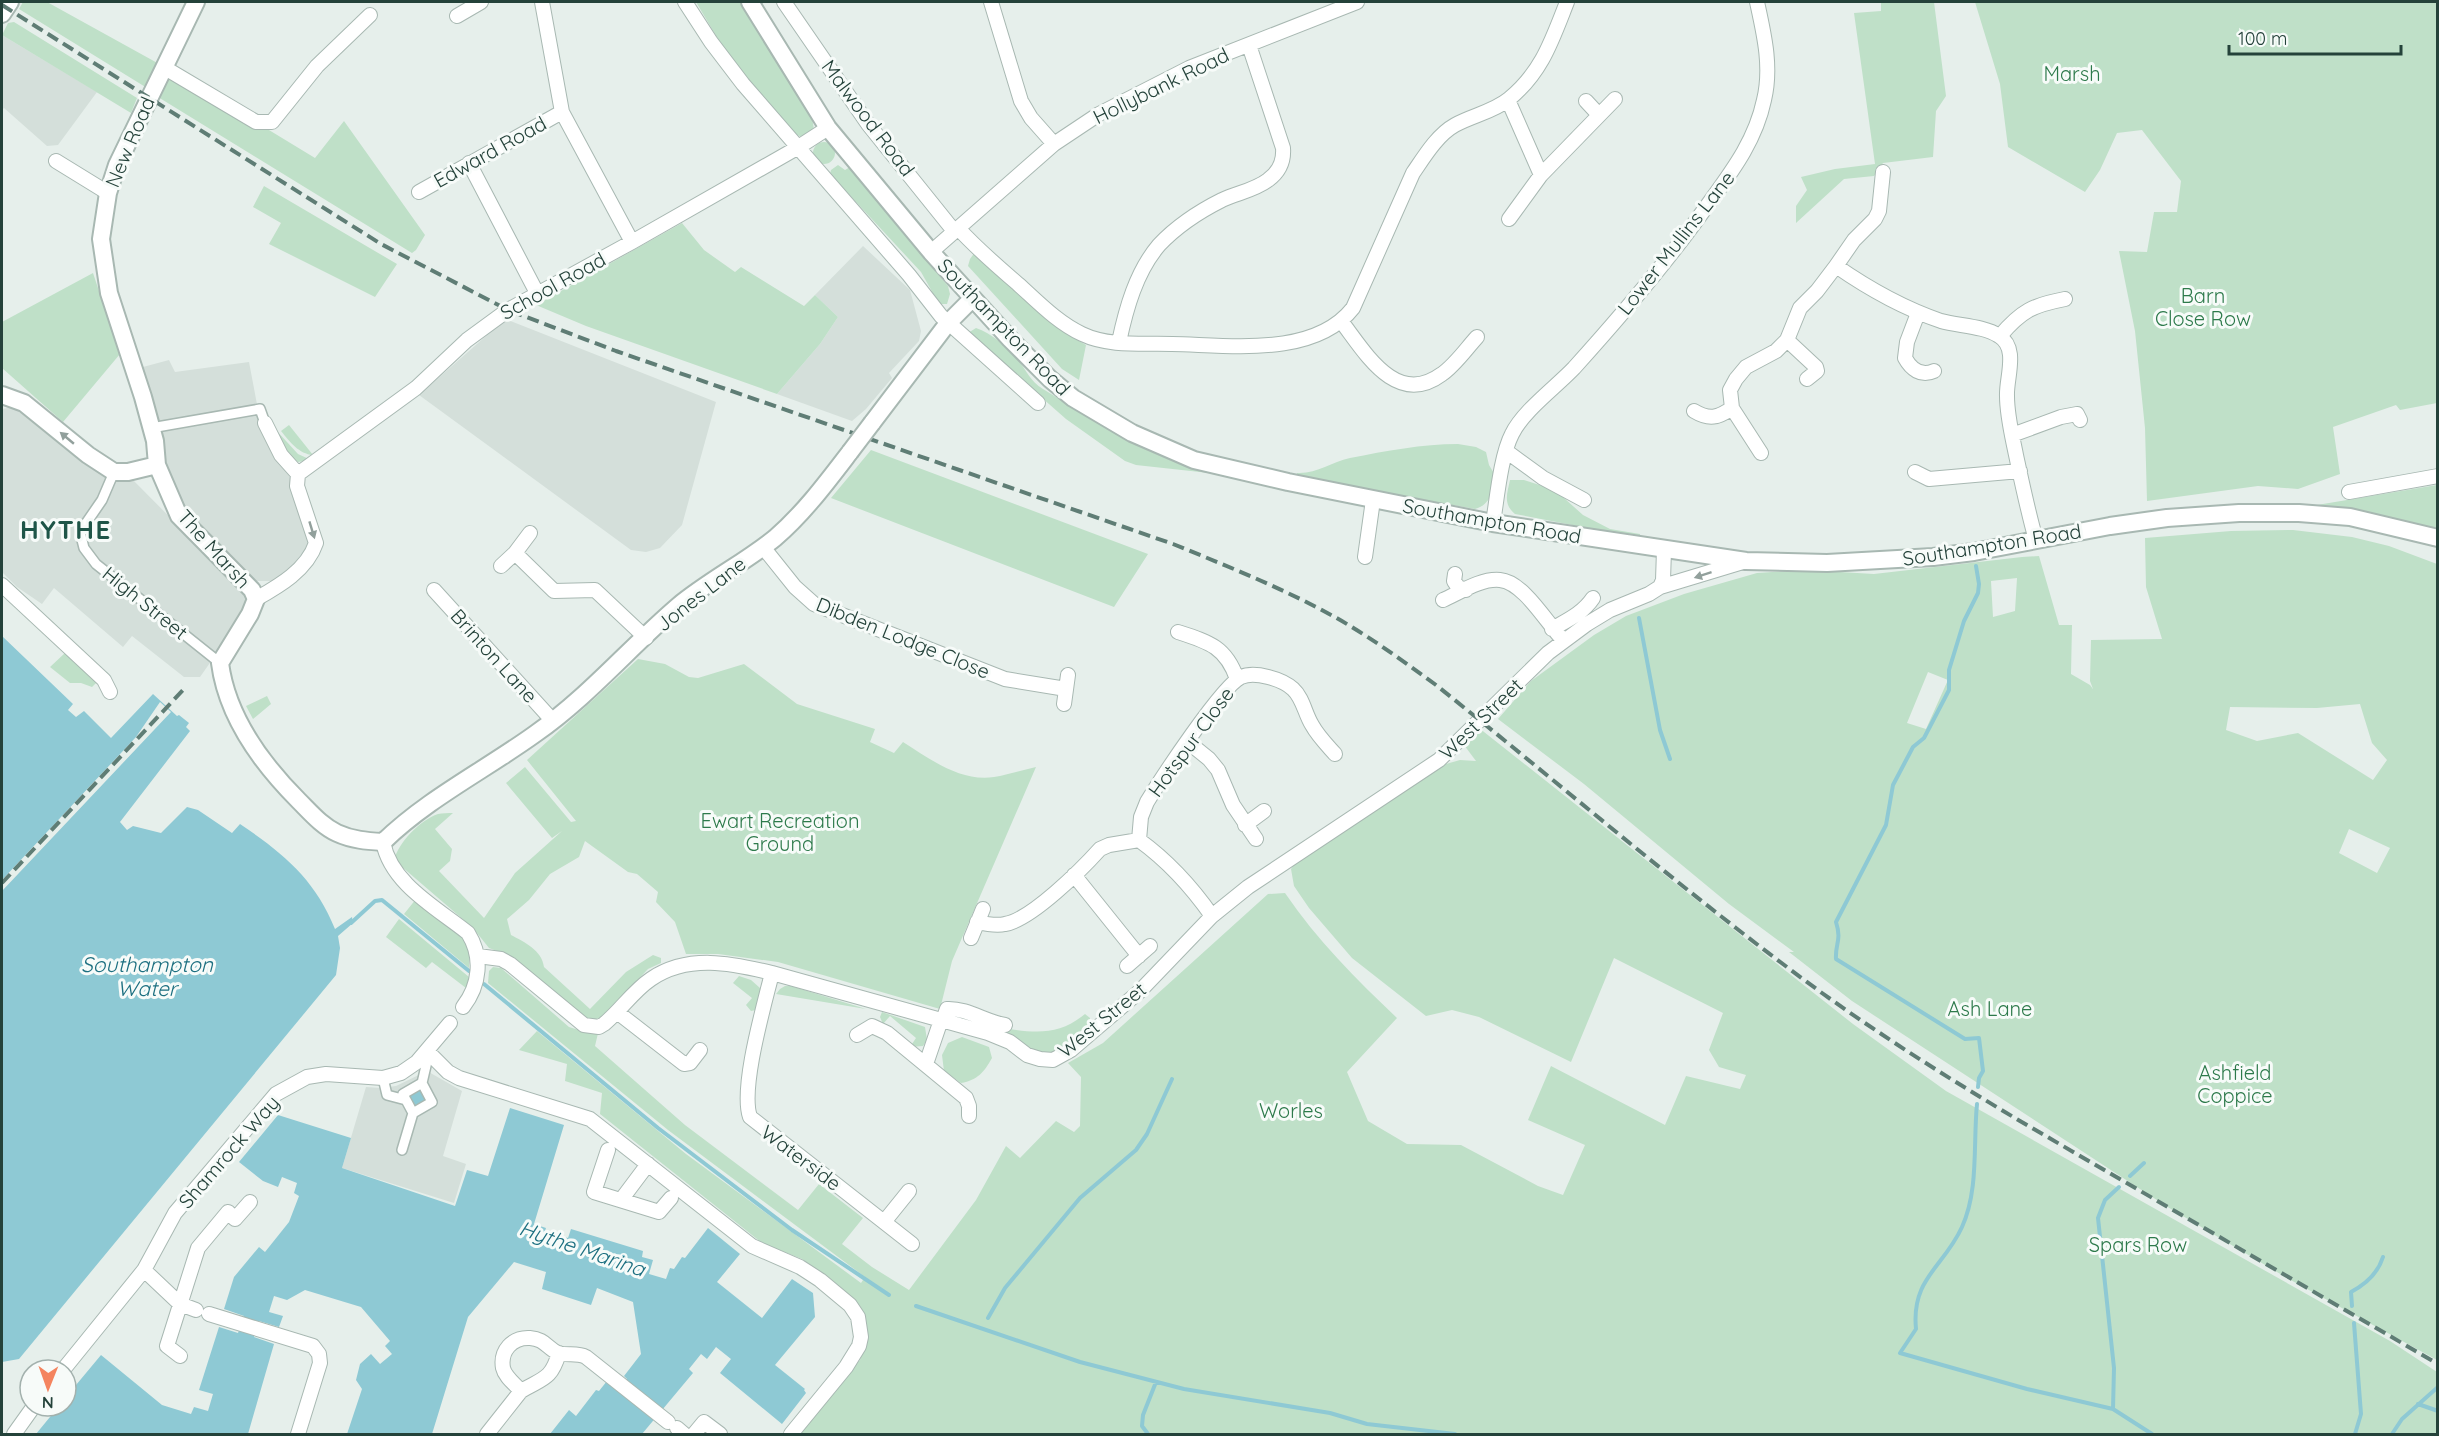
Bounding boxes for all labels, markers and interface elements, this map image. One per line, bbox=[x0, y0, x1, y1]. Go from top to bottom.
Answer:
scale bar bbox=[2229, 18, 2402, 56]
text: 100 m bbox=[2238, 27, 2287, 50]
street label: Hollybank Road bbox=[1089, 42, 1233, 129]
street label: Malwood Road bbox=[816, 55, 920, 181]
park label: Marsh bbox=[2043, 61, 2101, 86]
street label: New Road bbox=[99, 93, 160, 191]
street label: Edward Road bbox=[429, 110, 551, 193]
street label: Lower Mullins Lane bbox=[1612, 166, 1740, 320]
street label: School Road bbox=[496, 246, 610, 325]
street label: Southampton Road bbox=[933, 253, 1076, 400]
park label: Barn Close Row bbox=[2155, 283, 2251, 331]
one-way arrow bbox=[59, 431, 75, 444]
street label: Southampton Road bbox=[1401, 493, 1583, 549]
street label: The Marsh bbox=[173, 504, 256, 593]
district label: HYTHE bbox=[20, 513, 112, 546]
street label: Southampton Road bbox=[1901, 518, 2083, 571]
one-way arrow bbox=[308, 521, 317, 539]
street label: Jones Lane bbox=[651, 551, 750, 636]
street label: High Street bbox=[98, 561, 193, 645]
one-way arrow bbox=[1694, 570, 1712, 580]
street label: Dibden Lodge Close bbox=[813, 591, 994, 684]
street label: Brinton Lane bbox=[446, 603, 543, 708]
street label: West Street bbox=[1434, 672, 1528, 765]
street label: Hotspur Close bbox=[1142, 682, 1239, 802]
park label: Ewart Recreation Ground bbox=[701, 808, 859, 856]
water label: Southampton Water bbox=[81, 951, 214, 1001]
street label: West Street bbox=[1052, 976, 1151, 1063]
park label: Ash Lane bbox=[1948, 996, 2032, 1021]
park label: Ashfield Coppice bbox=[2197, 1060, 2273, 1108]
street label: Shamrock Way bbox=[173, 1090, 284, 1213]
park label: Worles bbox=[1259, 1098, 1323, 1123]
street label: Waterside bbox=[756, 1119, 846, 1196]
water label: Hythe Marina bbox=[516, 1214, 650, 1282]
park label: Spars Row bbox=[2089, 1232, 2187, 1257]
north arrow bbox=[18, 1358, 78, 1418]
text: N bbox=[42, 1393, 54, 1413]

